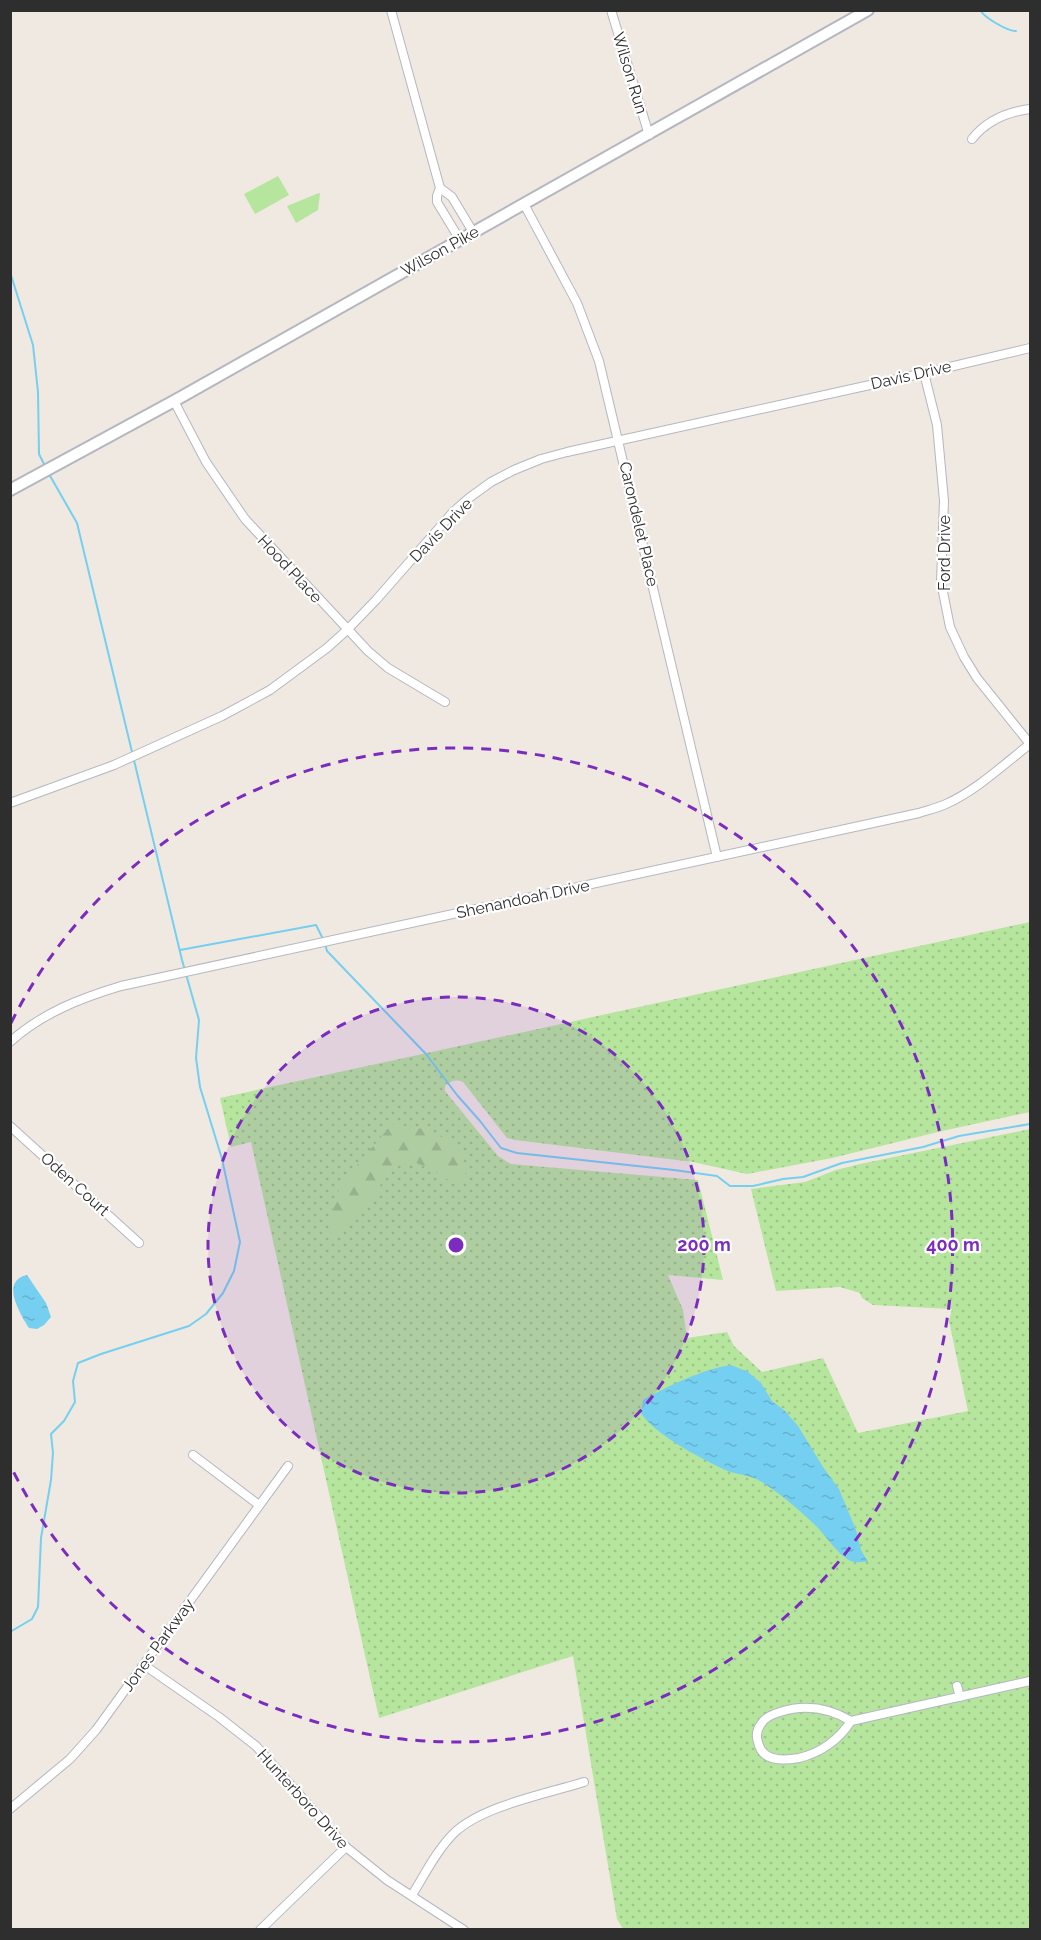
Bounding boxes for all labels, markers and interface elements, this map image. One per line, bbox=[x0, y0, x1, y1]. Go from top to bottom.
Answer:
street label: Wilson Run bbox=[609, 30, 651, 116]
street label: Wilson Pike bbox=[398, 222, 482, 280]
street label: Davis Drive bbox=[869, 357, 953, 393]
street label: Carondelet Place bbox=[615, 460, 663, 588]
street label: Davis Drive bbox=[406, 494, 476, 566]
street label: Ford Drive bbox=[935, 515, 954, 591]
street label: Hood Place bbox=[254, 531, 326, 607]
street label: Shenandoah Drive bbox=[455, 876, 591, 922]
street label: Oden Court bbox=[37, 1148, 114, 1220]
text: 200 m bbox=[677, 1234, 731, 1255]
text: 400 m bbox=[926, 1234, 980, 1255]
centre of rings bbox=[446, 1235, 466, 1255]
street label: Jones Parkway bbox=[118, 1595, 198, 1695]
street label: Hunterboro Drive bbox=[253, 1745, 353, 1853]

